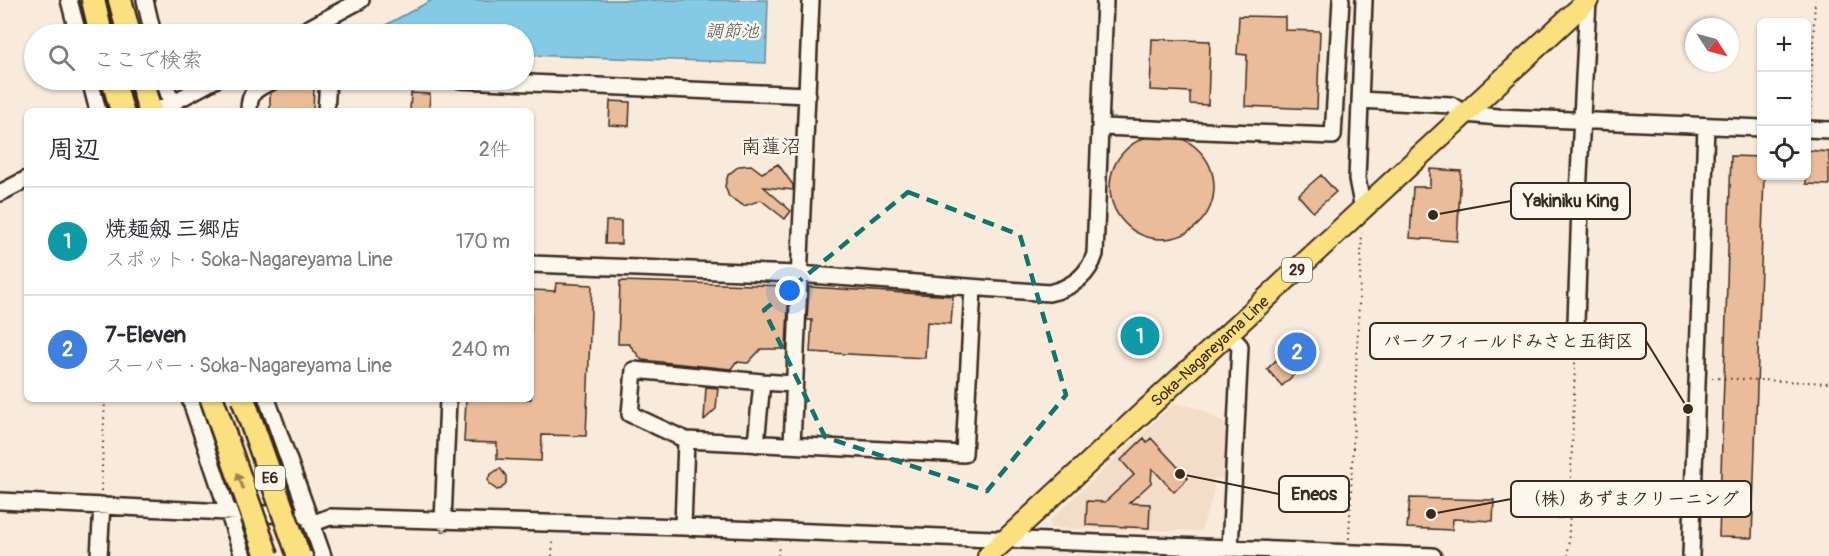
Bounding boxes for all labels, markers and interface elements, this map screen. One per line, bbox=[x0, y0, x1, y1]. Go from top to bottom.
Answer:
north arrow bbox=[1685, 18, 1739, 72]
map controls bbox=[1757, 18, 1811, 180]
button: + bbox=[1757, 18, 1811, 72]
water label: 調節池 bbox=[705, 20, 760, 43]
search box bbox=[24, 24, 534, 90]
icon: search bbox=[45, 41, 78, 74]
text: ここで検索 bbox=[93, 46, 203, 74]
button: − bbox=[1757, 72, 1811, 126]
button: locate bbox=[1757, 126, 1811, 180]
text: 周辺 bbox=[48, 134, 100, 166]
district label: 南蓮沼 bbox=[741, 134, 801, 159]
text: 2件 bbox=[479, 137, 510, 162]
callout: Yakiniku King bbox=[1511, 183, 1630, 219]
text: Yakiniku King bbox=[1522, 190, 1619, 213]
text: 焼麺劔 三郷店 bbox=[105, 215, 242, 243]
text: 1 bbox=[64, 229, 71, 254]
text: 170 m bbox=[456, 229, 510, 254]
text: スポット · Soka-Nagareyama Line bbox=[105, 247, 393, 272]
road number: 29 bbox=[1282, 258, 1312, 282]
your location bbox=[775, 276, 804, 305]
street label: Soka-Nagareyama Line bbox=[1147, 292, 1274, 411]
pin: 1 bbox=[1120, 314, 1160, 358]
text: 7-Eleven bbox=[105, 321, 186, 349]
callout: パークフィールドみさと五街区 bbox=[1370, 323, 1646, 359]
pin: 2 bbox=[1278, 330, 1316, 374]
text: パークフィールドみさと五街区 bbox=[1383, 330, 1633, 353]
text: 2 bbox=[62, 337, 73, 362]
text: 240 m bbox=[451, 337, 510, 362]
text: スーパー · Soka-Nagareyama Line bbox=[105, 353, 392, 378]
road number: E6 bbox=[255, 466, 285, 490]
one-way arrow bbox=[235, 472, 244, 490]
callout: Eneos bbox=[1279, 476, 1349, 512]
callout: （株）あずまクリーニング bbox=[1511, 481, 1751, 517]
text: Eneos bbox=[1291, 483, 1338, 506]
text: （株）あずまクリーニング bbox=[1523, 488, 1739, 511]

